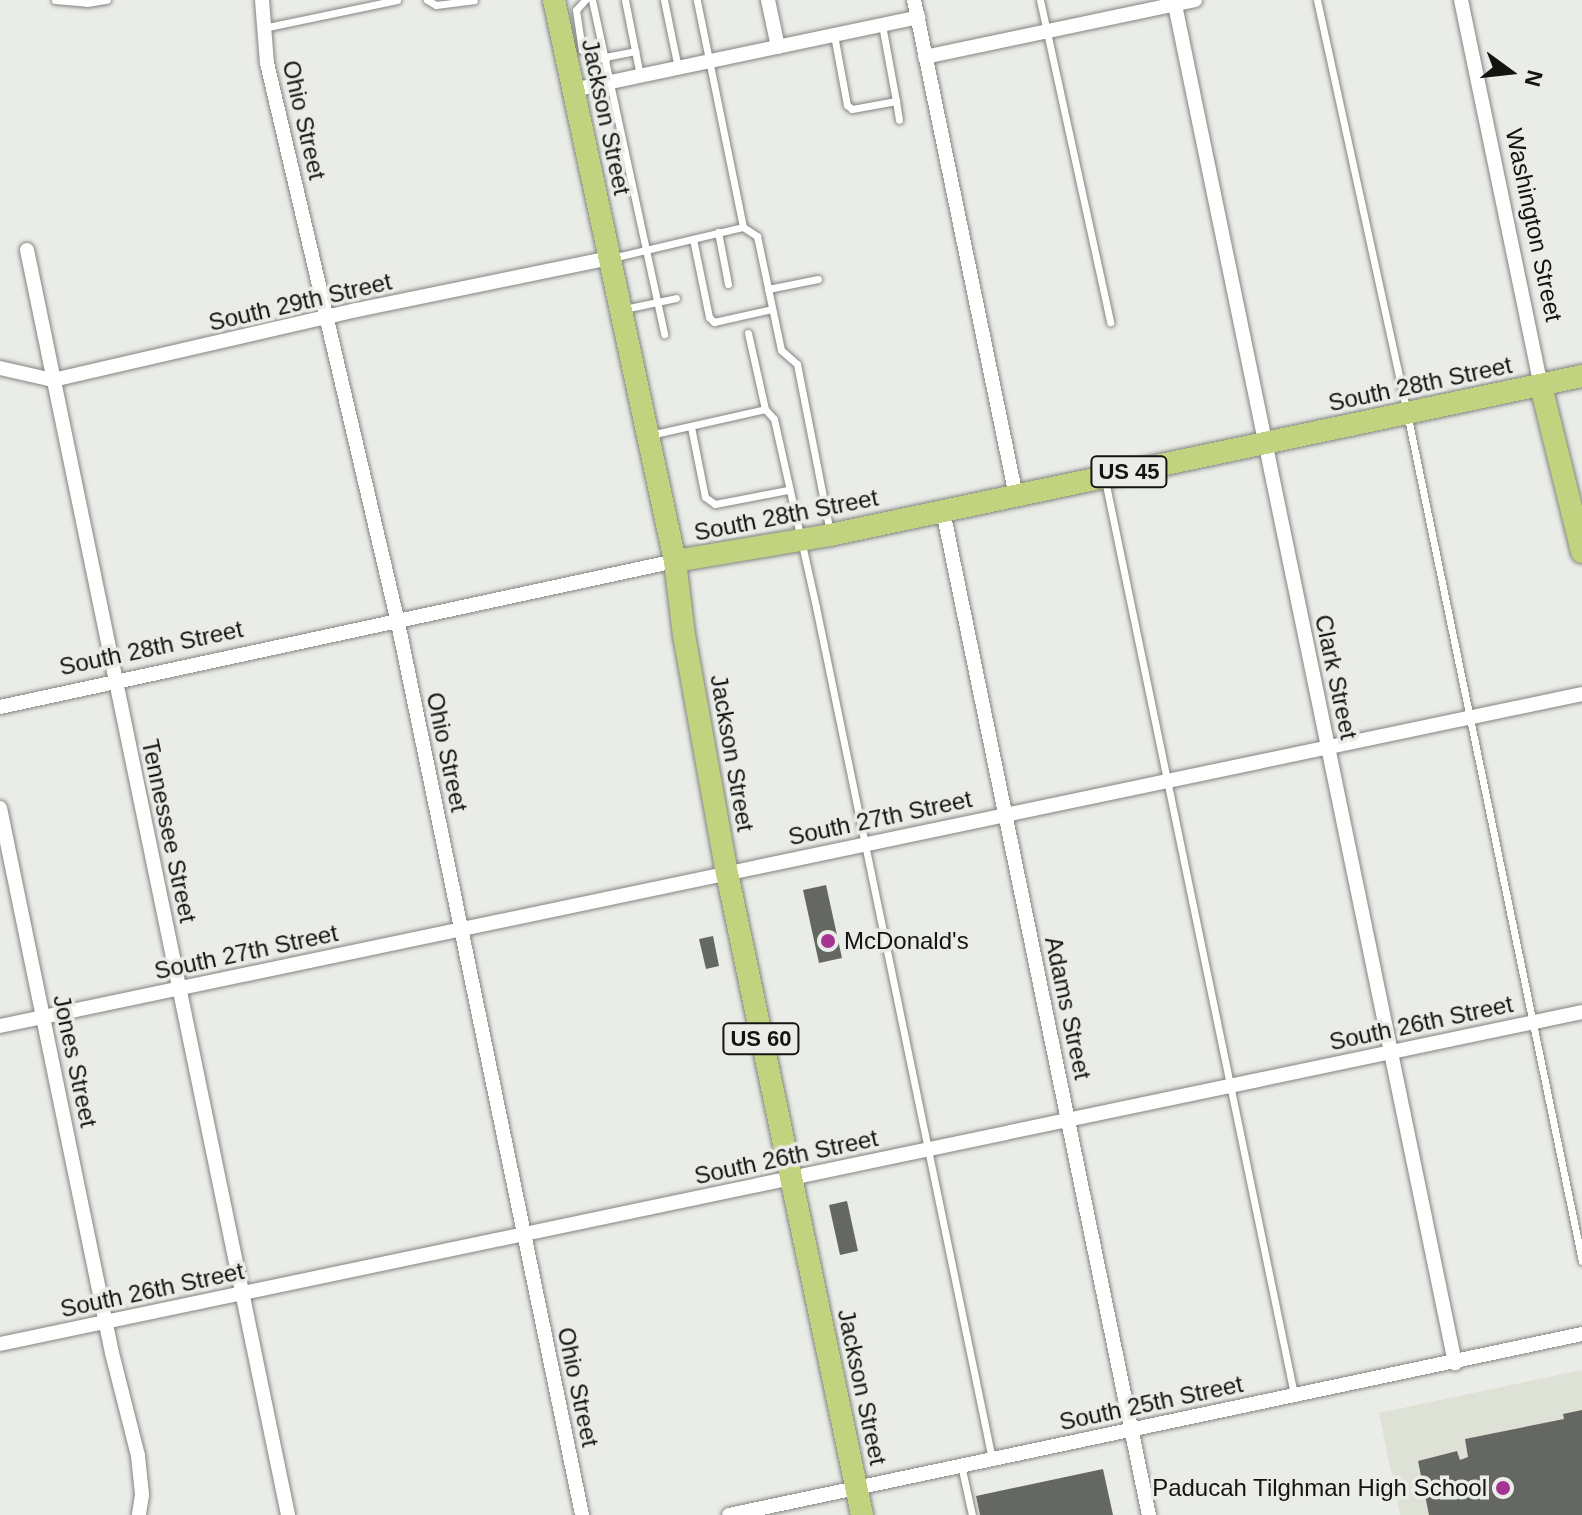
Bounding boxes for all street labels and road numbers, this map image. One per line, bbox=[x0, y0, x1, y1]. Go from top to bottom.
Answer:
street label: Jackson Street bbox=[575, 36, 637, 198]
street label: Ohio Street bbox=[276, 58, 332, 182]
street label: Washington Street bbox=[1499, 126, 1569, 324]
street label: South 29th Street bbox=[206, 267, 394, 337]
street label: South 28th Street bbox=[1326, 350, 1514, 418]
road number: US 45 bbox=[1089, 454, 1169, 490]
street label: South 28th Street bbox=[692, 483, 880, 547]
street label: Clark Street bbox=[1309, 612, 1363, 742]
street label: South 28th Street bbox=[57, 614, 245, 682]
street label: Jackson Street bbox=[704, 672, 760, 834]
street label: Ohio Street bbox=[420, 690, 474, 814]
street label: Tennessee Street bbox=[135, 737, 203, 925]
street label: South 27th Street bbox=[786, 784, 974, 852]
street label: South 27th Street bbox=[152, 918, 340, 986]
street label: Adams Street bbox=[1039, 934, 1097, 1082]
street label: South 26th Street bbox=[1327, 989, 1515, 1057]
street label: Jones Street bbox=[47, 992, 103, 1130]
road number: US 60 bbox=[721, 1021, 801, 1057]
street label: South 26th Street bbox=[692, 1123, 880, 1191]
street label: South 26th Street bbox=[58, 1256, 246, 1324]
street label: Jackson Street bbox=[831, 1306, 893, 1468]
street label: Ohio Street bbox=[551, 1325, 605, 1449]
street label: South 25th Street bbox=[1057, 1369, 1245, 1437]

